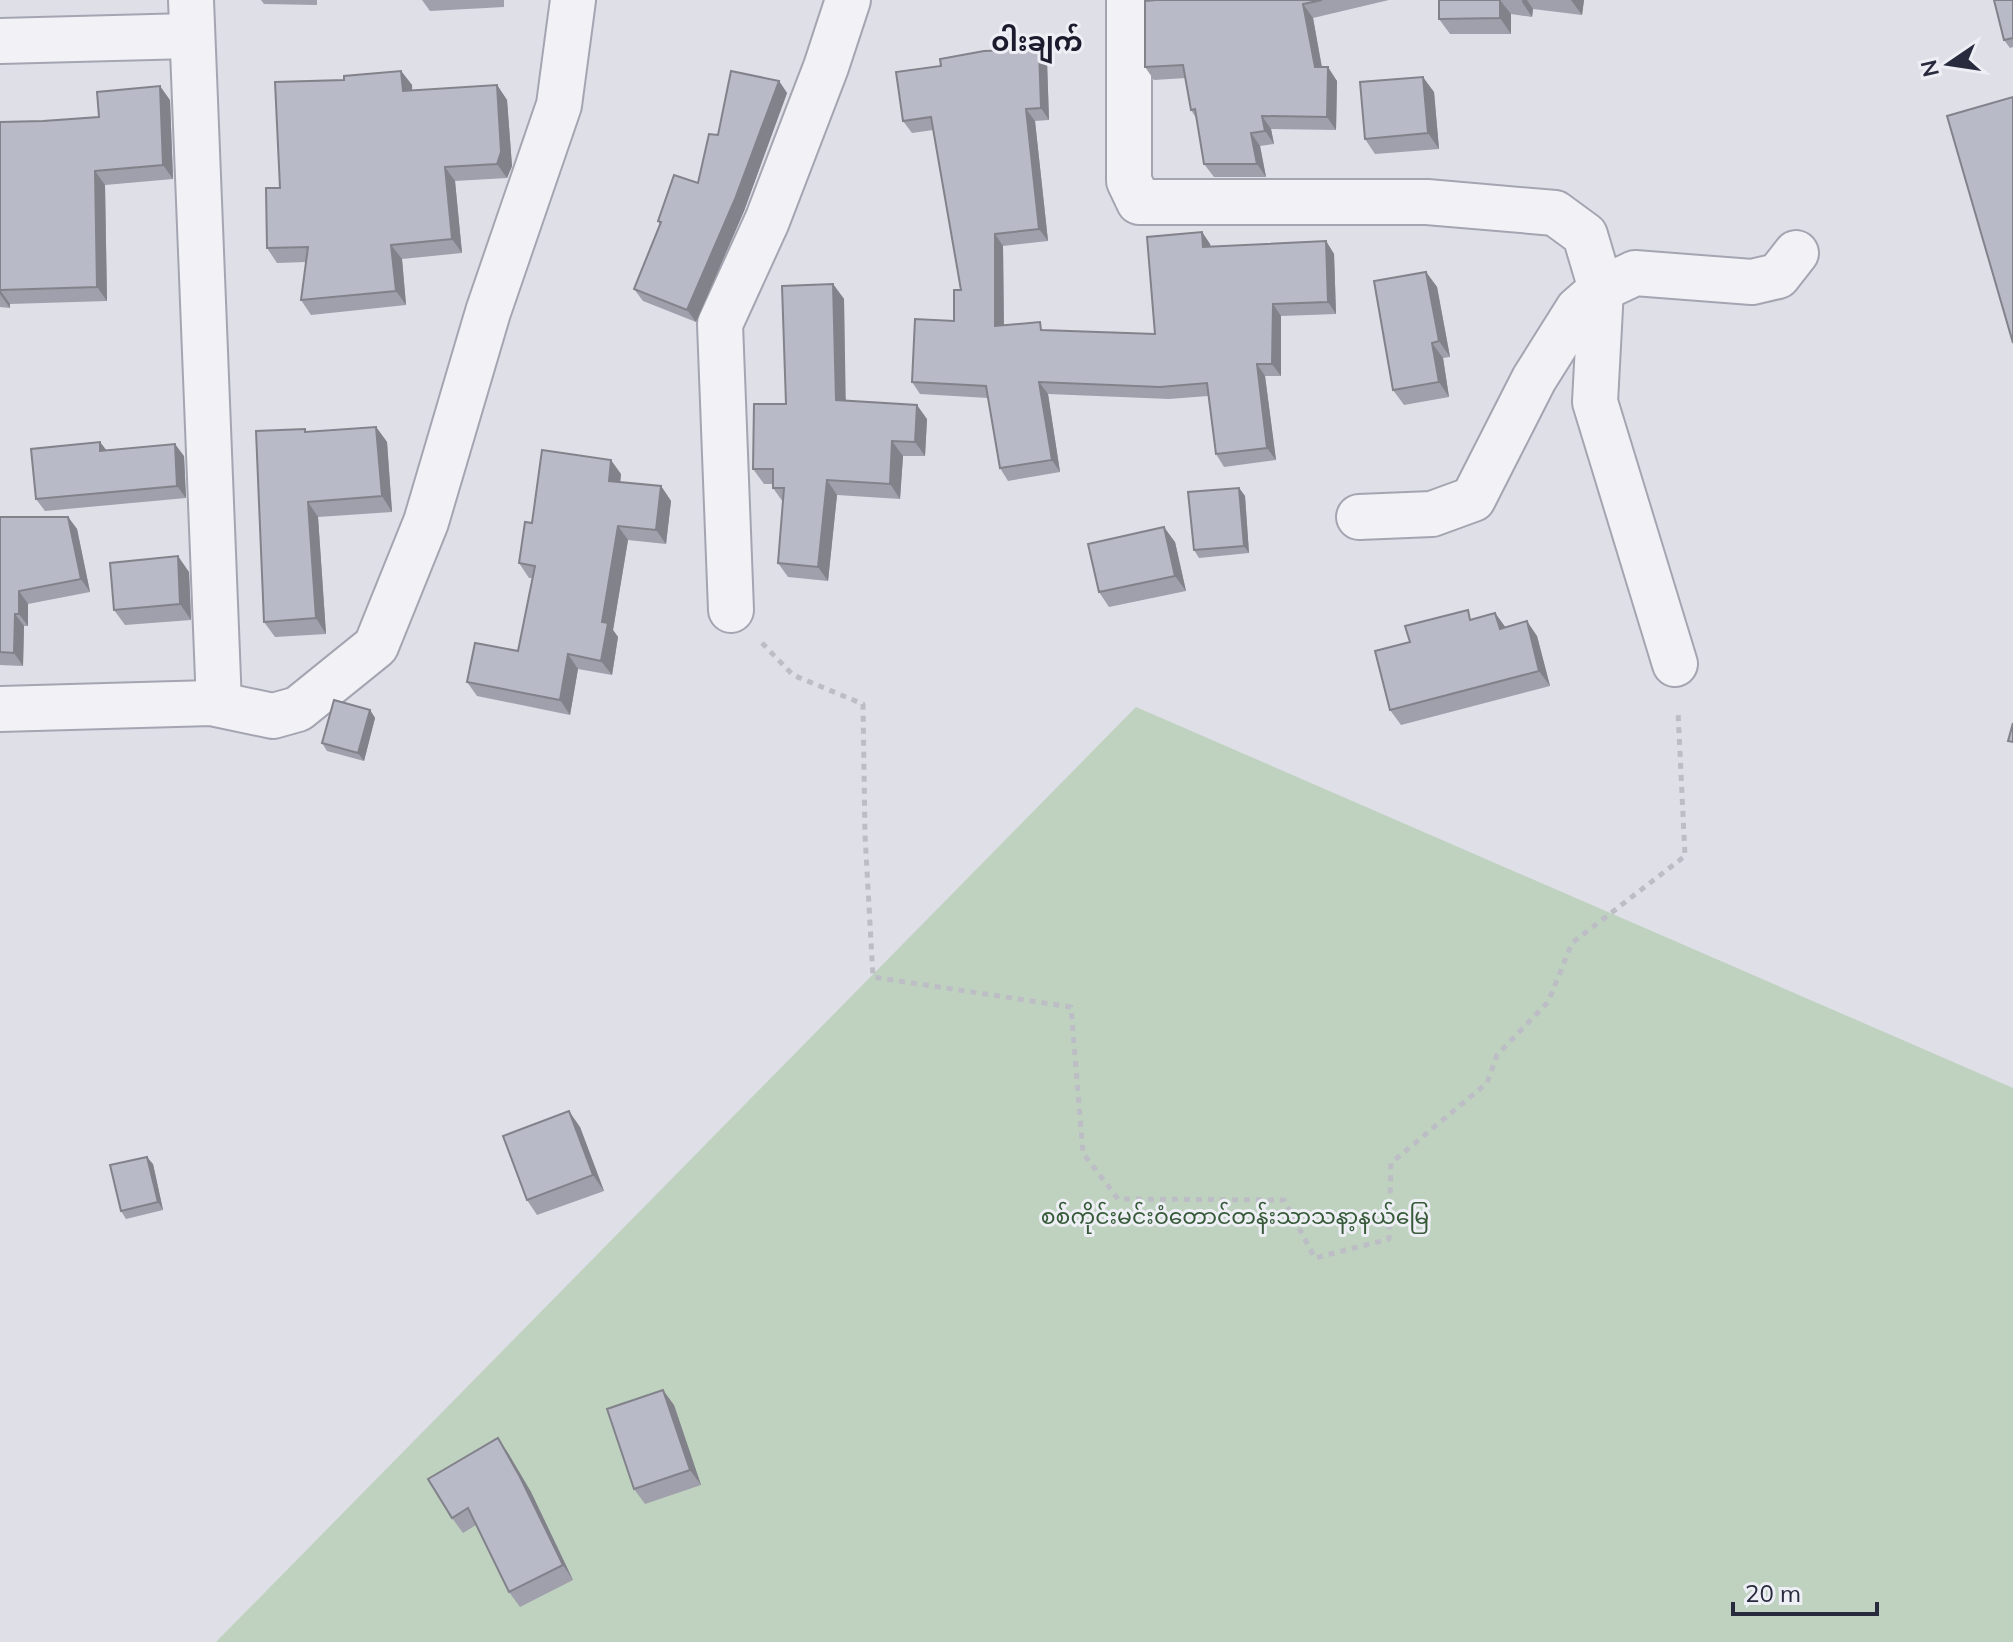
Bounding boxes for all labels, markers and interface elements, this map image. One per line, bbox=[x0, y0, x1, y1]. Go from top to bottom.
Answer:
district label: ဝါးချက် bbox=[991, 23, 1083, 64]
north arrow bbox=[1909, 24, 1989, 104]
text: N bbox=[1914, 57, 1945, 80]
park label: စစ်ကိုင်းမင်းဝံတောင်တန်းသာသနာ့နယ်မြေ bbox=[1041, 1201, 1429, 1234]
scale bar bbox=[1733, 1566, 1877, 1616]
text: 20 m bbox=[1745, 1578, 1801, 1608]

